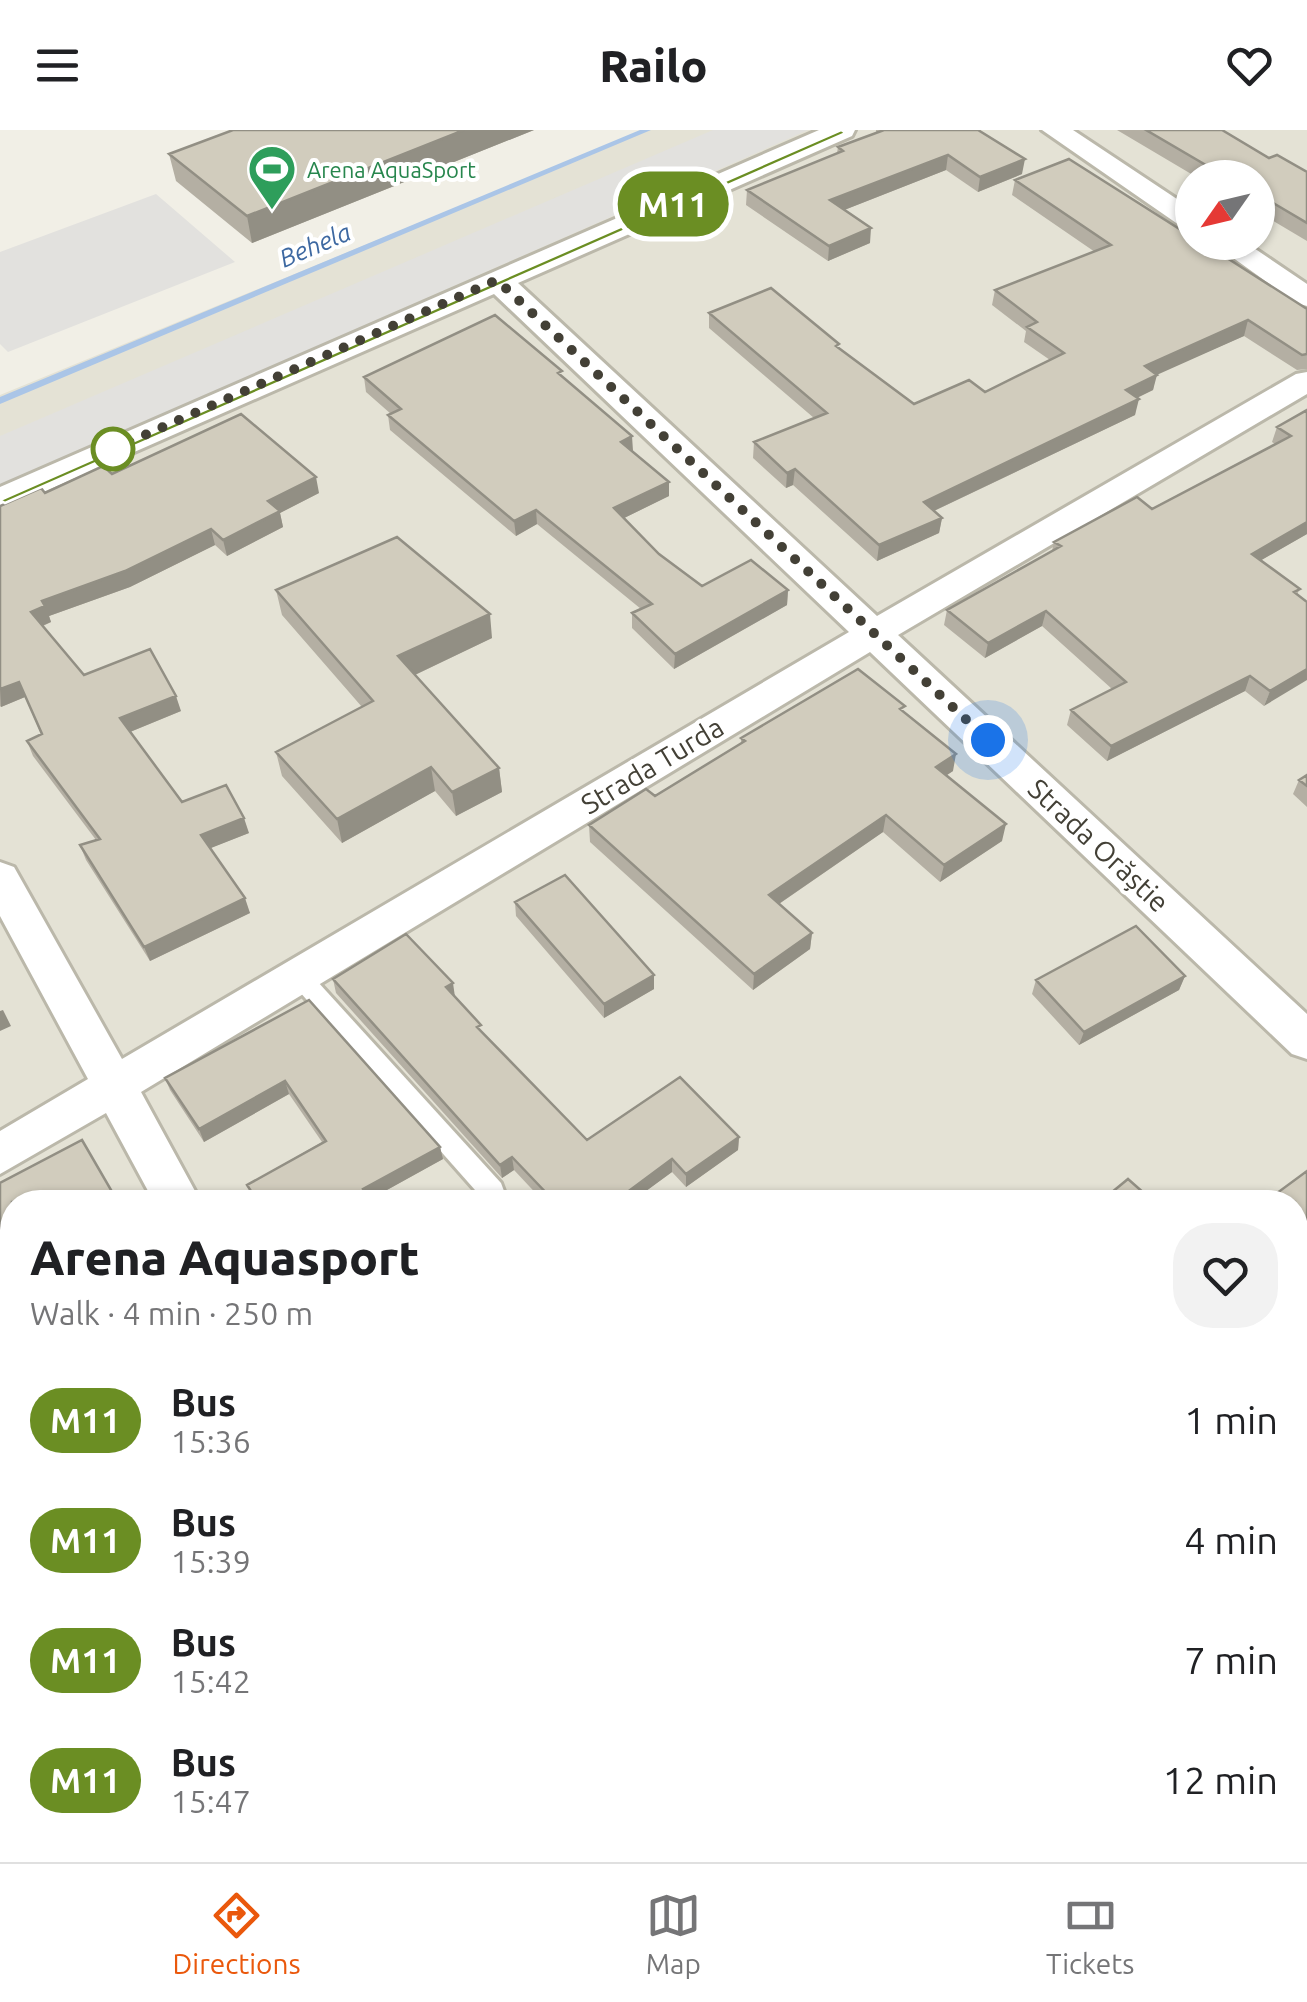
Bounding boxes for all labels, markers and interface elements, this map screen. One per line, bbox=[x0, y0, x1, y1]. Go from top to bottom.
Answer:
icon: menu bbox=[30, 38, 85, 93]
icon: heart bbox=[1222, 38, 1277, 93]
text: Railo bbox=[599, 40, 708, 91]
sports icon: Arena AquaSport bbox=[246, 143, 298, 211]
place label: Arena AquaSport bbox=[307, 157, 476, 182]
north arrow bbox=[1175, 160, 1275, 260]
map controls bbox=[1175, 160, 1275, 260]
line badge: M11 bbox=[616, 172, 730, 236]
text: M11 bbox=[638, 184, 708, 224]
water label: Behela bbox=[275, 218, 355, 272]
unlabelled marker bbox=[92, 428, 134, 470]
street label: Strada Turda bbox=[575, 711, 729, 819]
your location bbox=[963, 715, 1013, 765]
street label: Strada Orăștie bbox=[1023, 772, 1175, 918]
button: heart bbox=[1173, 1223, 1278, 1328]
text: Arena Aquasport bbox=[30, 1230, 420, 1284]
text: Walk · 4 min · 250 m bbox=[30, 1295, 313, 1331]
text: Bus bbox=[171, 1381, 236, 1423]
text: 1 min bbox=[1184, 1399, 1278, 1441]
text: M11 bbox=[50, 1400, 121, 1440]
text: 15:36 bbox=[171, 1423, 251, 1459]
text: Bus bbox=[171, 1501, 236, 1543]
text: 4 min bbox=[1184, 1519, 1278, 1561]
text: M11 bbox=[50, 1520, 121, 1560]
text: 15:39 bbox=[171, 1543, 251, 1579]
text: Bus bbox=[171, 1621, 236, 1663]
text: 7 min bbox=[1184, 1639, 1278, 1681]
text: M11 bbox=[50, 1640, 121, 1680]
text: 15:42 bbox=[171, 1663, 251, 1699]
text: Bus bbox=[171, 1741, 236, 1783]
text: 12 min bbox=[1163, 1759, 1278, 1801]
text: M11 bbox=[50, 1760, 121, 1800]
text: 15:47 bbox=[171, 1783, 251, 1819]
tab: Directions bbox=[173, 1888, 301, 1979]
tab: Map bbox=[646, 1888, 701, 1979]
tab: Tickets bbox=[1046, 1888, 1134, 1979]

